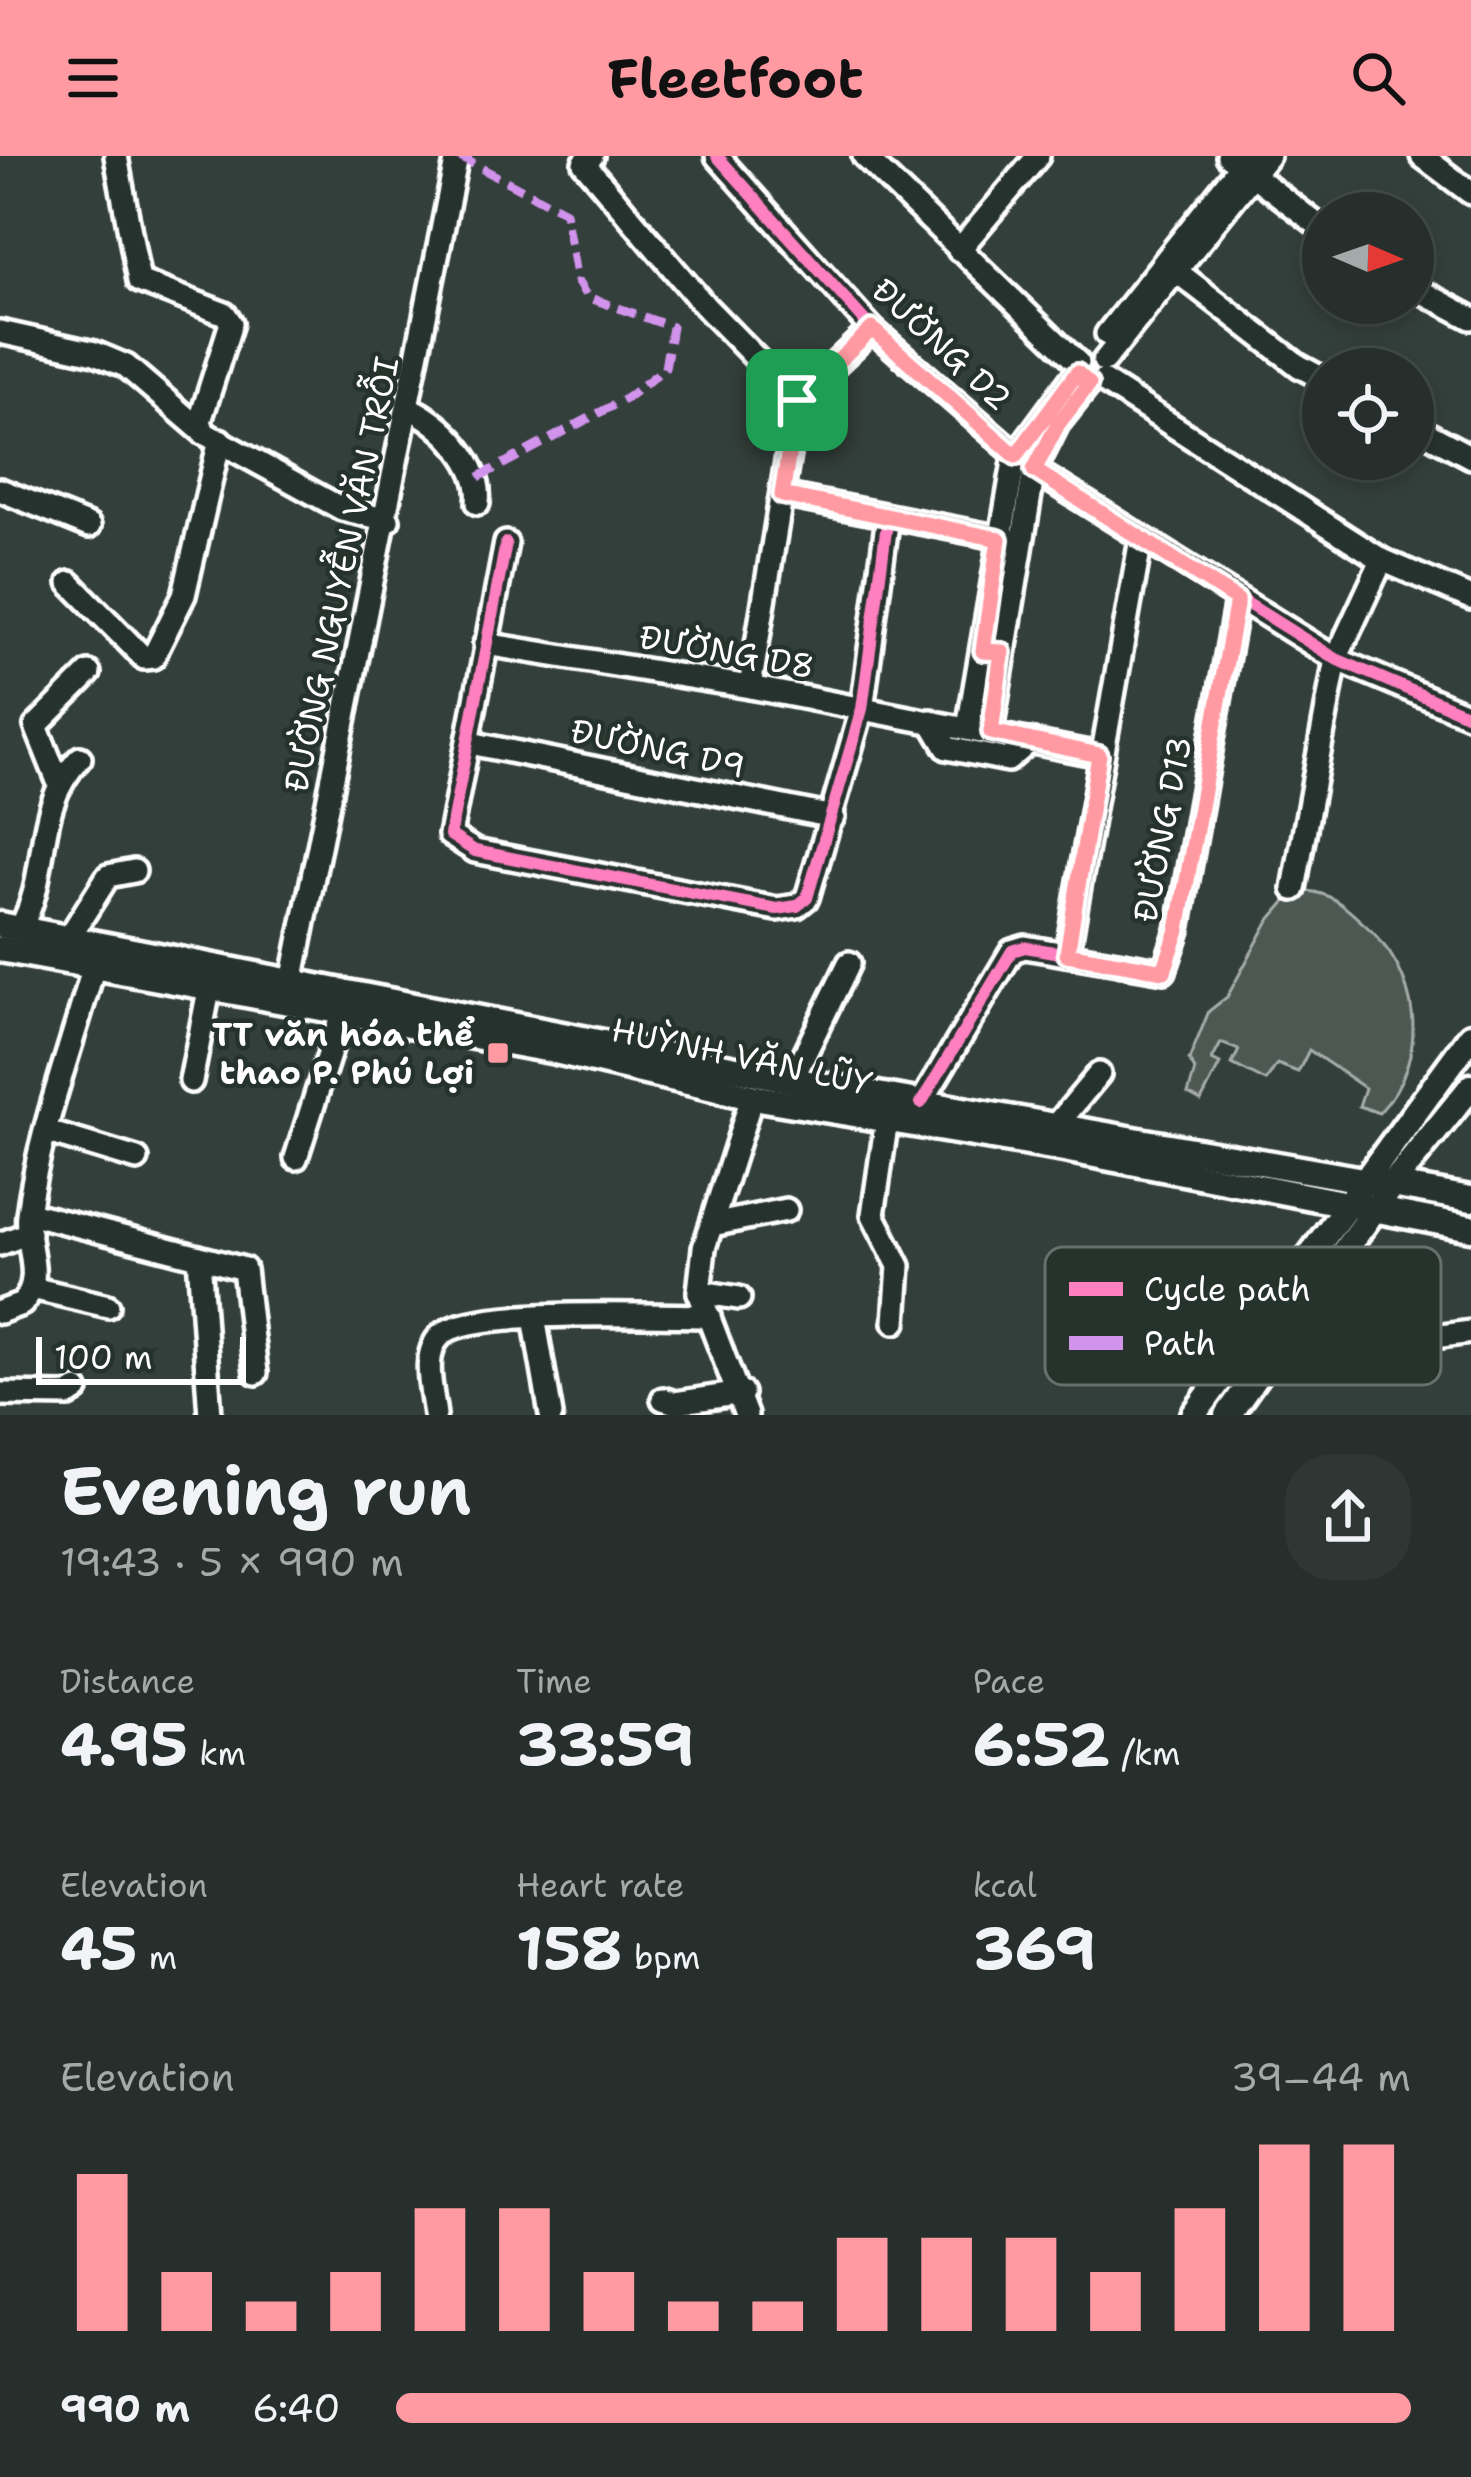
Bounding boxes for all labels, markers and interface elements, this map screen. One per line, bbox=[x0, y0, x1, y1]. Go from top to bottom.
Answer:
text: Fleetfoot bbox=[607, 42, 864, 114]
icon: menu bbox=[60, 45, 126, 111]
icon: search bbox=[1345, 45, 1411, 111]
north arrow bbox=[1302, 192, 1434, 324]
map controls bbox=[1302, 192, 1434, 480]
street label: ĐƯỜNG D2 bbox=[862, 268, 1021, 421]
button: locate bbox=[1302, 348, 1434, 480]
pin bbox=[746, 349, 848, 451]
street label: ĐƯỜNG NGUYỄN VĂN TRỖI bbox=[269, 351, 410, 796]
icon: arrive bbox=[764, 367, 830, 433]
street label: ĐƯỜNG D8 bbox=[636, 614, 818, 689]
street label: ĐƯỜNG D9 bbox=[567, 708, 749, 789]
street label: ĐƯỜNG D13 bbox=[1122, 732, 1203, 926]
street label: HUỲNH VĂN LŨY bbox=[607, 1007, 876, 1106]
place label: TT văn hóa thể thao P. Phú Lợi bbox=[212, 1012, 475, 1095]
marker: TT văn hóa thể thao P. Phú Lợi bbox=[485, 1040, 511, 1066]
legend bbox=[1045, 1247, 1441, 1385]
text: Cycle path bbox=[1144, 1267, 1311, 1312]
text: Path bbox=[1144, 1321, 1216, 1366]
scale bar bbox=[36, 1331, 246, 1384]
text: 100 m bbox=[54, 1335, 153, 1380]
text: Evening run bbox=[60, 1447, 471, 1535]
button: share bbox=[1285, 1454, 1411, 1580]
text: 19:43 · 5 × 990 m bbox=[60, 1536, 404, 1588]
text: Distance bbox=[60, 1659, 195, 1704]
text: Time bbox=[516, 1659, 592, 1704]
text: Pace bbox=[973, 1659, 1045, 1704]
text: 4.95 bbox=[60, 1704, 188, 1784]
text: 33:59 bbox=[516, 1704, 695, 1784]
text: 6:52 bbox=[973, 1704, 1110, 1784]
text: km bbox=[188, 1731, 246, 1776]
text: /km bbox=[1110, 1731, 1180, 1776]
text: Elevation bbox=[60, 1863, 208, 1908]
text: Heart rate bbox=[516, 1863, 685, 1908]
text: kcal bbox=[973, 1863, 1037, 1908]
text: 45 bbox=[60, 1908, 138, 1988]
text: 158 bbox=[516, 1908, 623, 1988]
text: 369 bbox=[973, 1908, 1096, 1988]
text: m bbox=[138, 1935, 177, 1980]
text: bpm bbox=[623, 1935, 700, 1980]
text: Elevation bbox=[60, 2051, 235, 2103]
text: 39–44 m bbox=[1231, 2051, 1411, 2103]
text: 990 m bbox=[60, 2382, 190, 2434]
text: 6:40 bbox=[252, 2382, 341, 2434]

